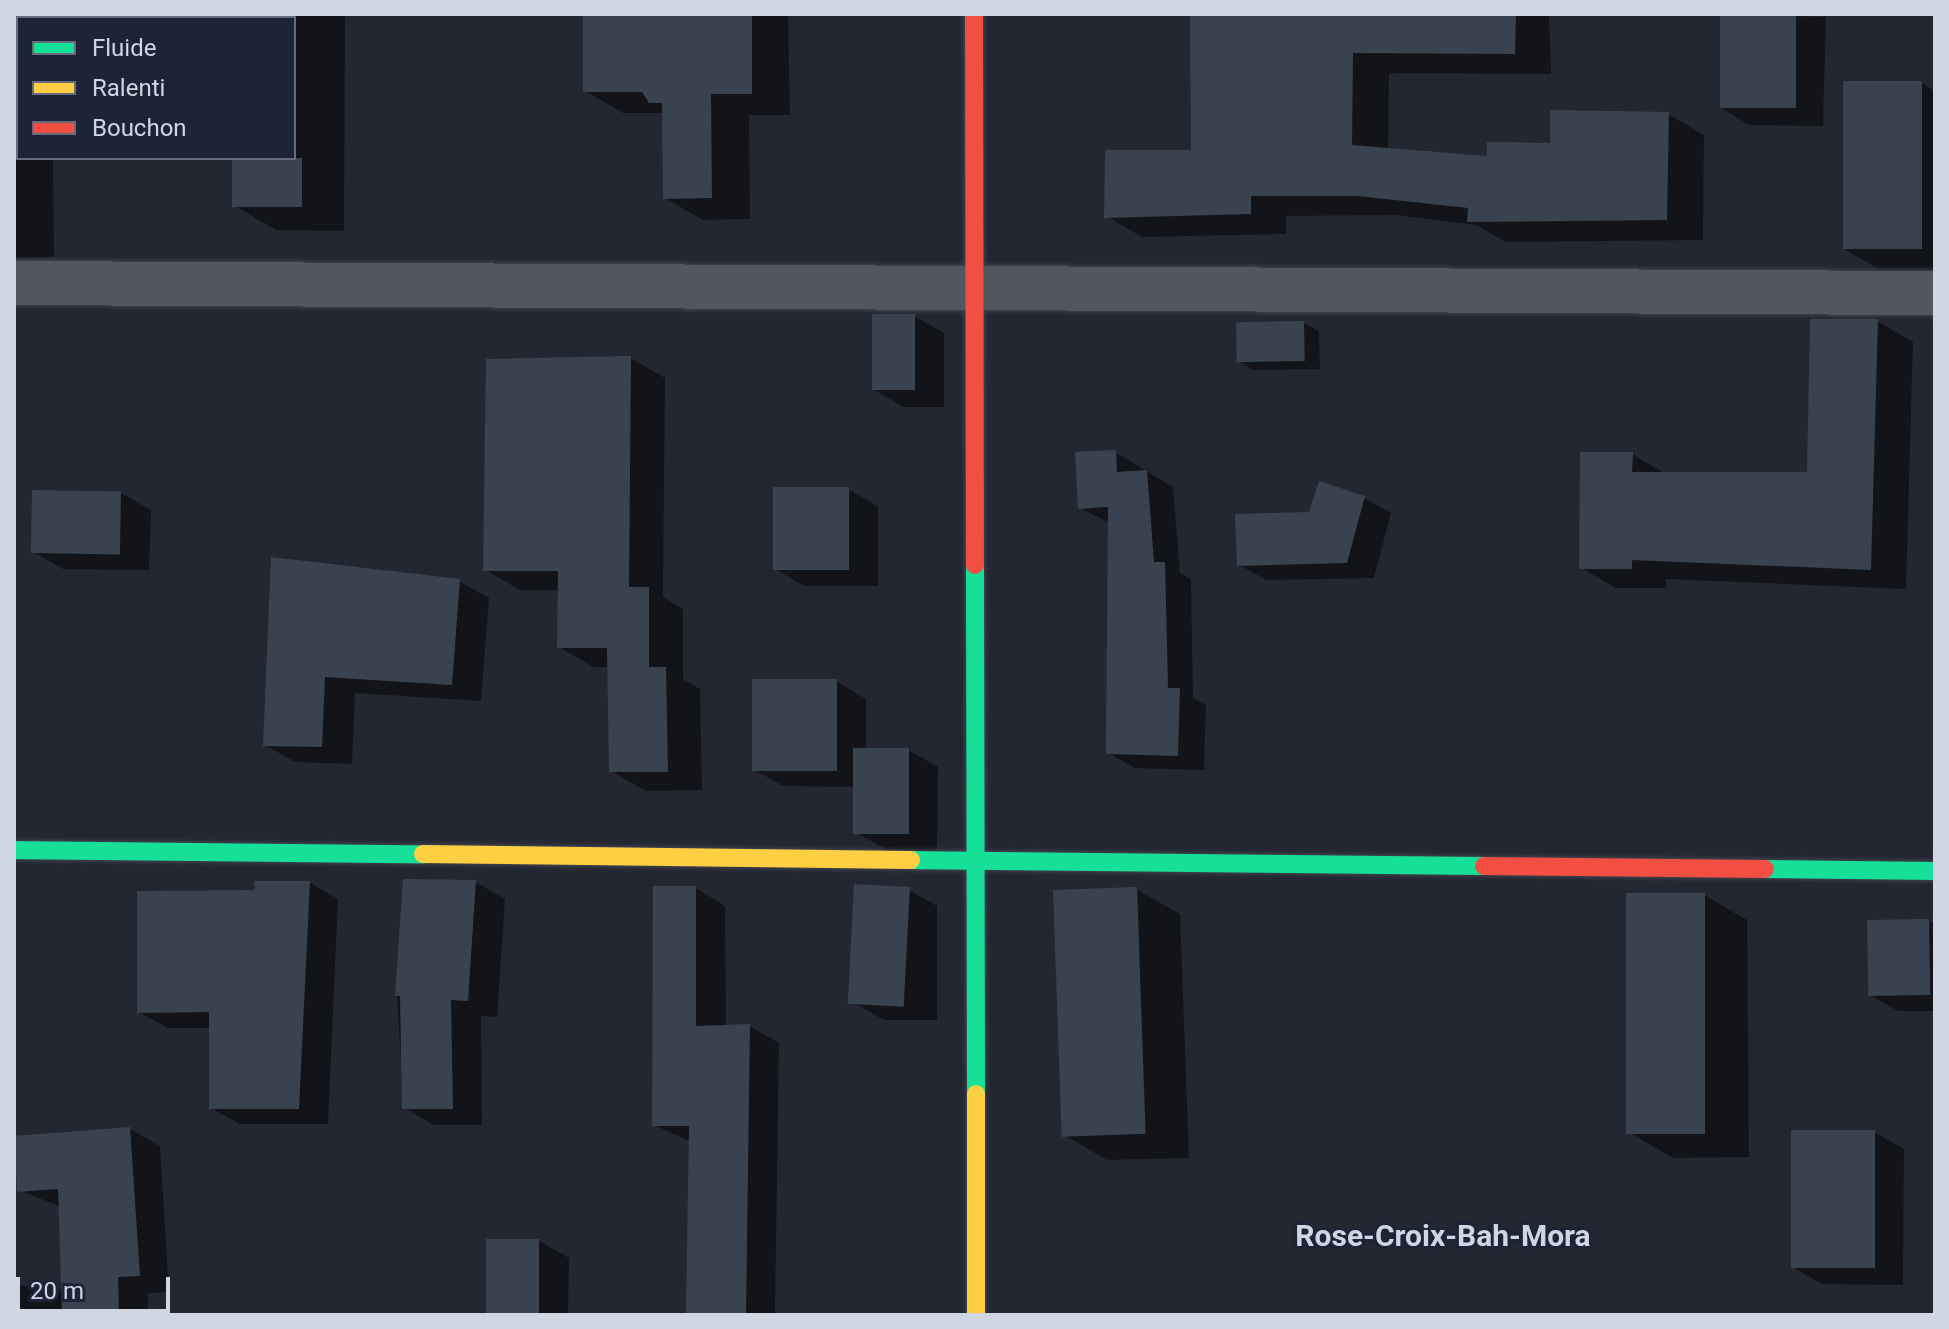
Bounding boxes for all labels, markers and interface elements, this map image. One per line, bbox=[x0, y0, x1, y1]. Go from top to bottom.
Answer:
legend bbox=[16, 16, 296, 160]
text: Fluide bbox=[92, 34, 156, 62]
text: Ralenti bbox=[92, 74, 165, 102]
text: Bouchon bbox=[92, 114, 187, 142]
district label: Rose-Croix-Bah-Mora bbox=[1295, 1218, 1591, 1254]
scale bar bbox=[20, 1261, 174, 1311]
text: 20 m bbox=[30, 1277, 84, 1305]

